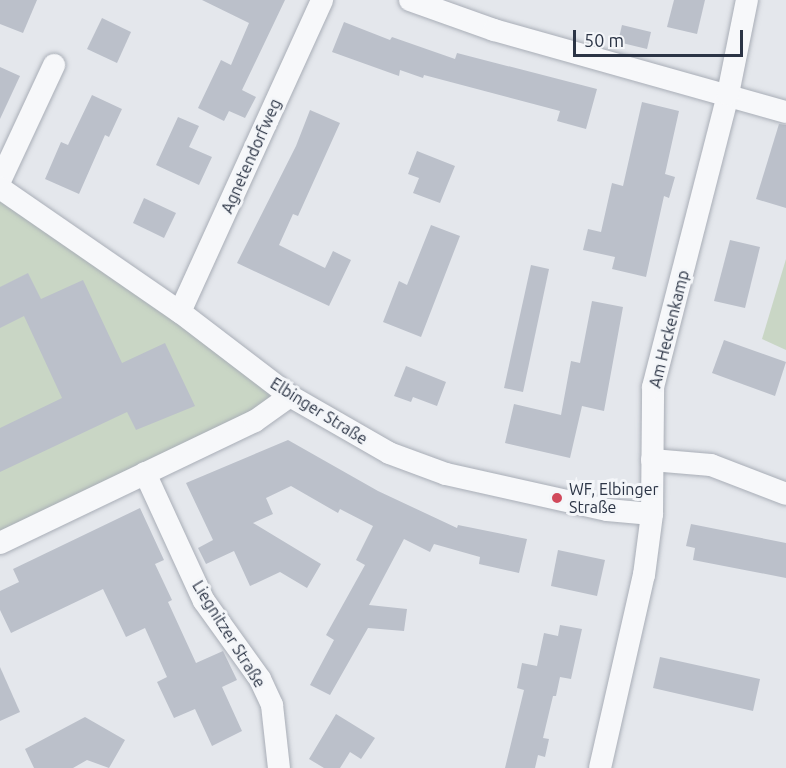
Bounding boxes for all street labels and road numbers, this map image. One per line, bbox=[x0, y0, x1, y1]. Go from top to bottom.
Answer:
street label: Agnetendorfweg bbox=[217, 96, 285, 216]
street label: Am Heckenkamp bbox=[645, 268, 693, 390]
street label: Elbinger Straße bbox=[267, 374, 371, 448]
street label: Liegnitzer Straße bbox=[188, 577, 270, 691]

